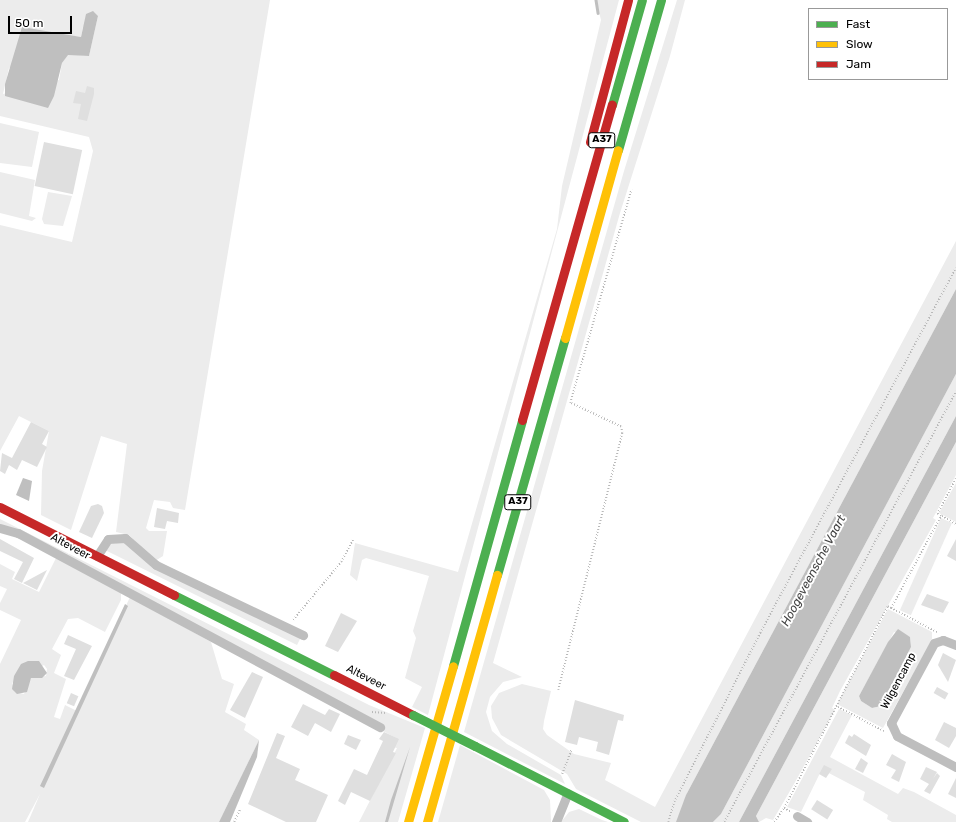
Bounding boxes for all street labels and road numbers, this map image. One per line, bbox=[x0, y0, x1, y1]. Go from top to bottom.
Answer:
road number: A37 bbox=[588, 132, 616, 148]
road number: A37 bbox=[504, 494, 532, 510]
street label: Alteveer bbox=[48, 531, 92, 563]
street label: Wilgencamp bbox=[879, 651, 919, 711]
street label: Alteveer bbox=[344, 662, 388, 694]

